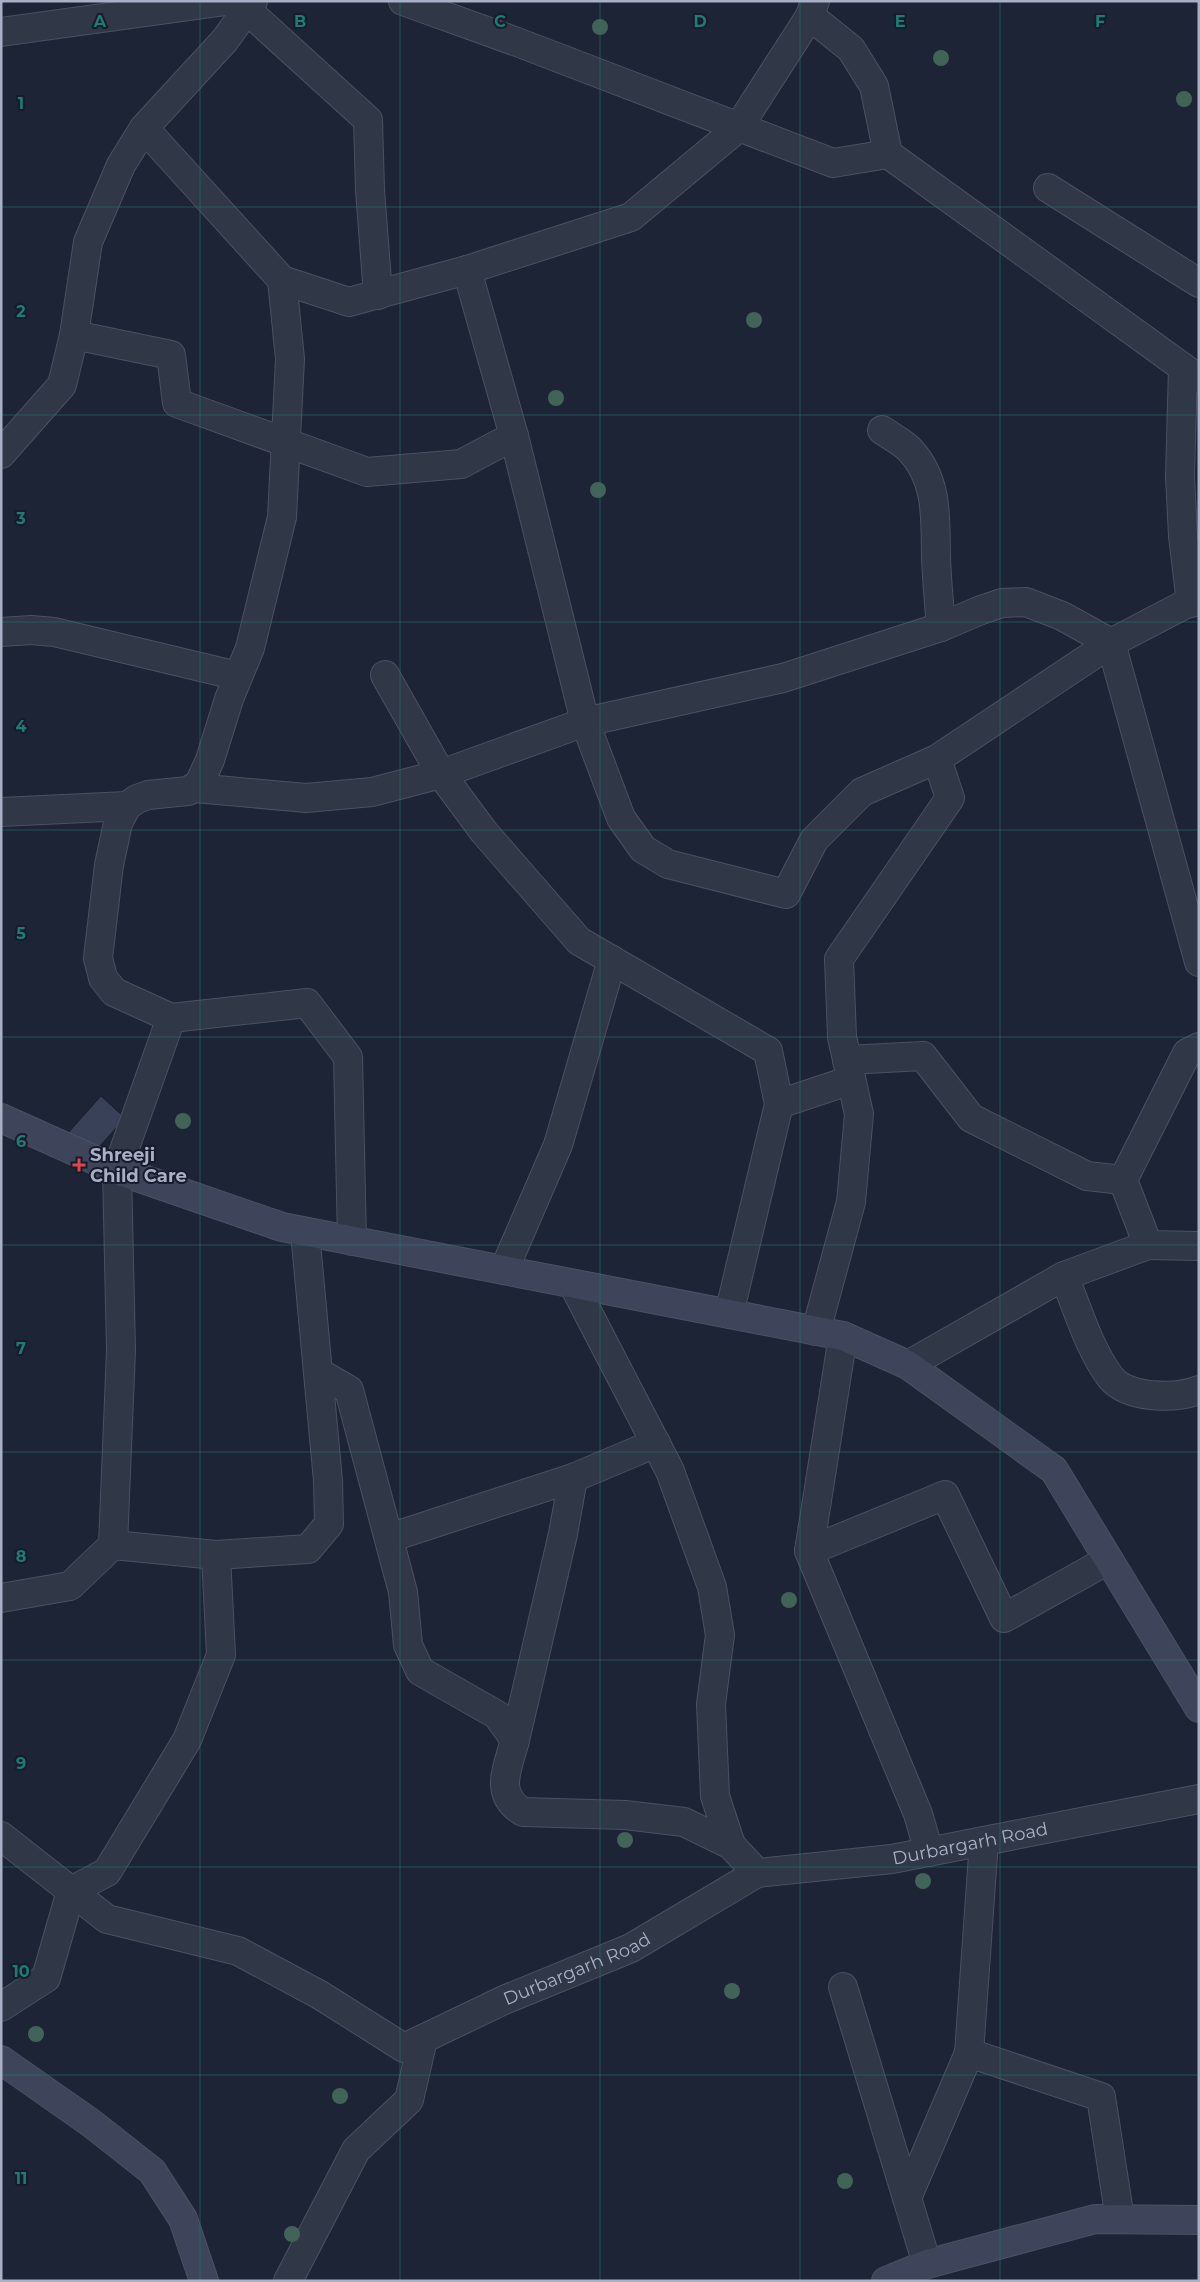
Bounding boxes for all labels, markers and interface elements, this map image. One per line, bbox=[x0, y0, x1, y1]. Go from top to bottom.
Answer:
text: A bbox=[93, 12, 107, 31]
text: B bbox=[294, 12, 306, 31]
text: C bbox=[494, 12, 506, 31]
text: D bbox=[693, 12, 707, 31]
text: E bbox=[895, 12, 905, 31]
text: F bbox=[1095, 12, 1105, 31]
text: 1 bbox=[18, 94, 24, 113]
text: 2 bbox=[16, 302, 26, 321]
text: 3 bbox=[15, 509, 26, 528]
text: 4 bbox=[15, 717, 27, 736]
text: 5 bbox=[16, 924, 26, 943]
text: 6 bbox=[16, 1132, 26, 1151]
place label: Shreeji Child Care bbox=[90, 1144, 187, 1187]
marker: Shreeji Child Care bbox=[72, 1158, 86, 1172]
text: 7 bbox=[16, 1339, 26, 1358]
text: 8 bbox=[16, 1547, 26, 1566]
text: 9 bbox=[16, 1754, 26, 1773]
street label: Durbargarh Road bbox=[891, 1818, 1050, 1870]
street label: Durbargarh Road bbox=[500, 1928, 655, 2010]
text: 10 bbox=[12, 1962, 30, 1981]
text: 11 bbox=[15, 2169, 27, 2188]

